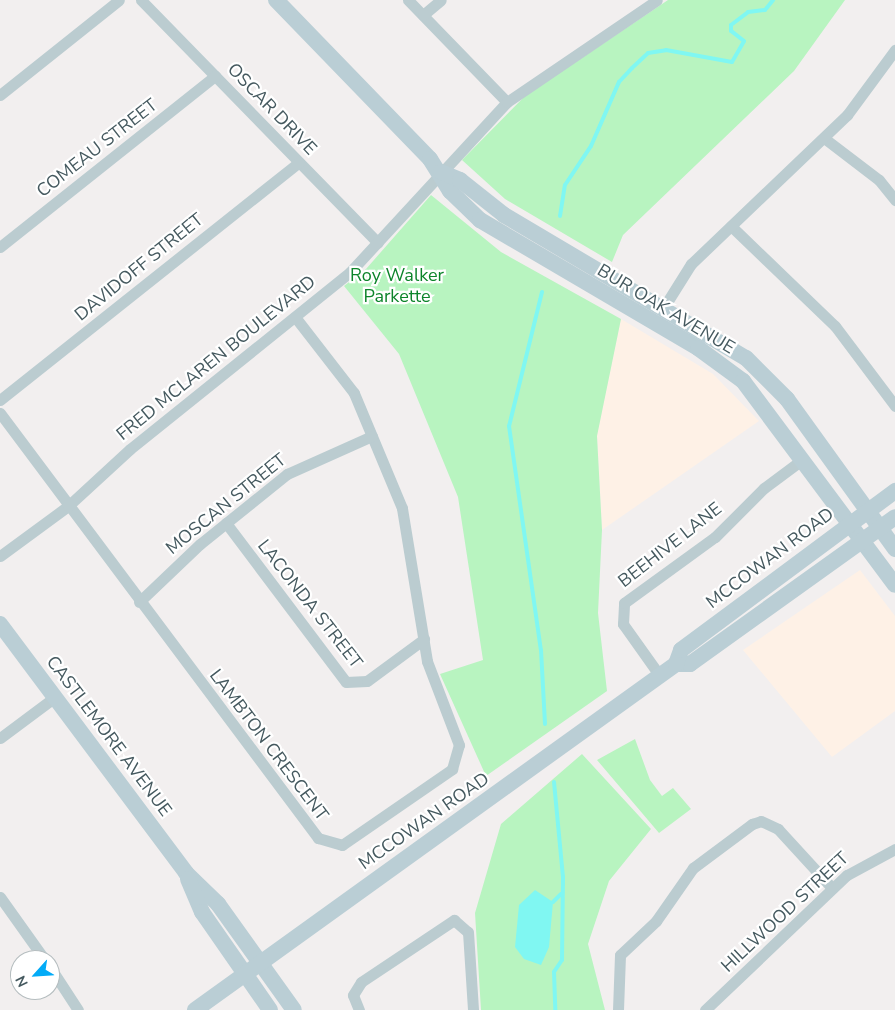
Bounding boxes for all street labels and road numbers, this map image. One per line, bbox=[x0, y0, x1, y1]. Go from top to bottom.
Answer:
street label: OSCAR DRIVE bbox=[223, 59, 321, 159]
street label: COMEAU STREET bbox=[32, 94, 162, 202]
street label: DAVIDOFF STREET bbox=[70, 209, 208, 325]
street label: BUR OAK AVENUE bbox=[593, 259, 739, 359]
street label: FRED MCLAREN BOULEVARD bbox=[112, 271, 320, 445]
street label: MOSCAN STREET bbox=[162, 449, 290, 559]
street label: BEEHIVE LANE bbox=[614, 498, 726, 592]
street label: MCCOWAN ROAD bbox=[702, 503, 838, 613]
street label: LACONDA STREET bbox=[253, 535, 367, 673]
street label: CASTLEMORE AVENUE bbox=[42, 652, 176, 820]
street label: LAMBTON CRESCENT bbox=[205, 665, 333, 825]
street label: MCCOWAN ROAD bbox=[355, 768, 493, 874]
street label: HILLWOOD STREET bbox=[717, 847, 853, 977]

